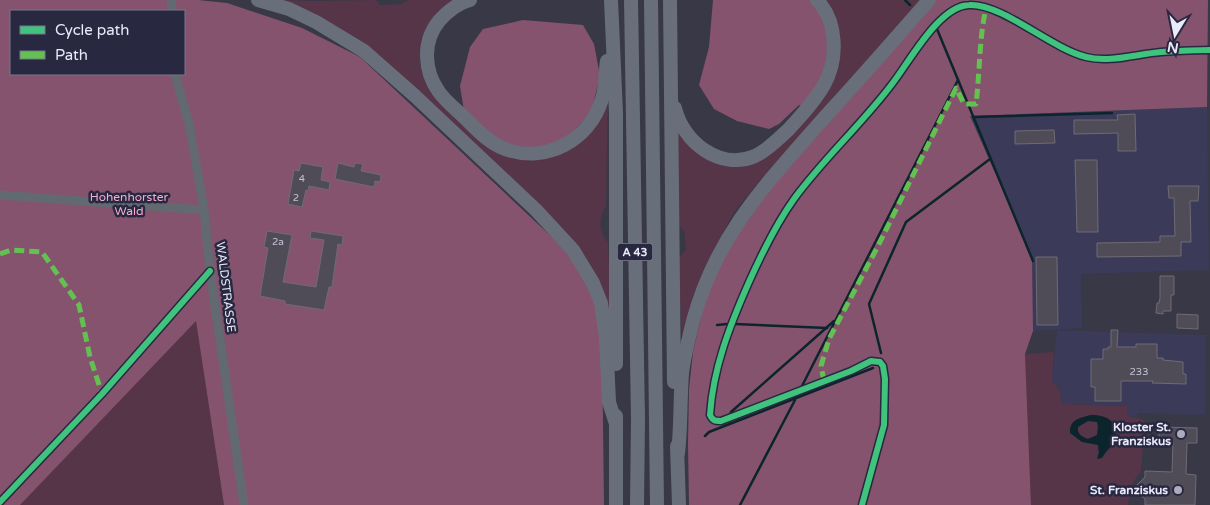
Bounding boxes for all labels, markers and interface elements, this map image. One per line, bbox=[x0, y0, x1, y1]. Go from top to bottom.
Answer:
legend bbox=[10, 10, 185, 75]
north arrow bbox=[1150, 10, 1200, 60]
text: Cycle path bbox=[55, 21, 129, 39]
text: N bbox=[1166, 38, 1180, 57]
text: Path bbox=[55, 46, 88, 64]
house number: 4 bbox=[299, 173, 305, 185]
park label: Hohenhorster Wald bbox=[90, 190, 169, 218]
house number: 2 bbox=[293, 192, 299, 204]
house number: 2a bbox=[272, 236, 284, 248]
street label: WALDSTRASSE bbox=[213, 241, 239, 333]
road number: A 43 bbox=[618, 243, 652, 260]
house number: 233 bbox=[1130, 366, 1148, 378]
place label: Kloster St. Franziskus bbox=[1111, 420, 1171, 448]
marker: Kloster St. Franziskus bbox=[1175, 428, 1187, 440]
place label: St. Franziskus bbox=[1090, 483, 1168, 497]
marker: St. Franziskus bbox=[1172, 484, 1184, 496]

